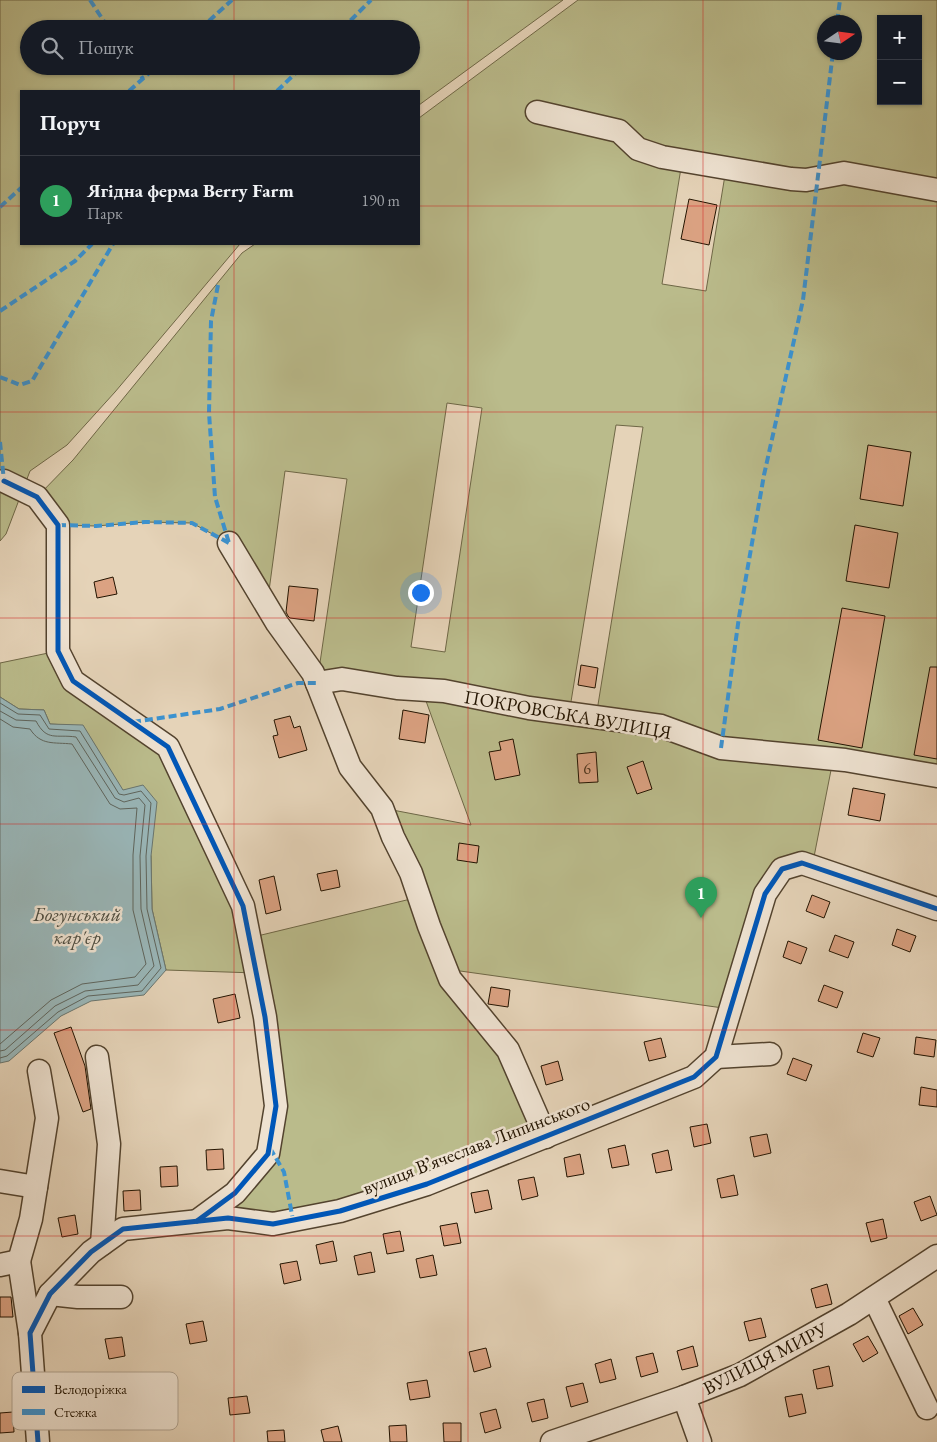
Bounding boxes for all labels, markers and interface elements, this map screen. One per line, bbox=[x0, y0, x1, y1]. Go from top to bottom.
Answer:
north arrow bbox=[817, 15, 862, 60]
map controls bbox=[877, 15, 922, 105]
button: + bbox=[877, 15, 922, 60]
search box bbox=[20, 20, 420, 75]
icon: search bbox=[38, 34, 66, 62]
text: Пошук bbox=[78, 35, 134, 60]
button: − bbox=[877, 60, 922, 105]
text: Поруч bbox=[40, 109, 100, 136]
text: Ягідна ферма Berry Farm bbox=[87, 178, 294, 203]
text: 1 bbox=[52, 190, 60, 211]
text: 190 m bbox=[361, 190, 400, 211]
text: Парк bbox=[87, 203, 123, 224]
your location bbox=[408, 580, 434, 606]
street label: ПОКРОВСЬКА ВУЛИЦЯ bbox=[462, 684, 674, 745]
house number: 6 bbox=[583, 758, 591, 779]
pin: 1 bbox=[685, 877, 717, 918]
water label: Богунський кар'єр bbox=[32, 901, 121, 950]
street label: вулиця Вʼячеслава Липинського bbox=[359, 1091, 593, 1200]
street label: ВУЛИЦЯ МИРУ bbox=[699, 1316, 833, 1401]
legend bbox=[12, 1372, 178, 1430]
text: Велодоріжка bbox=[54, 1380, 127, 1398]
text: Стежка bbox=[54, 1403, 97, 1421]

